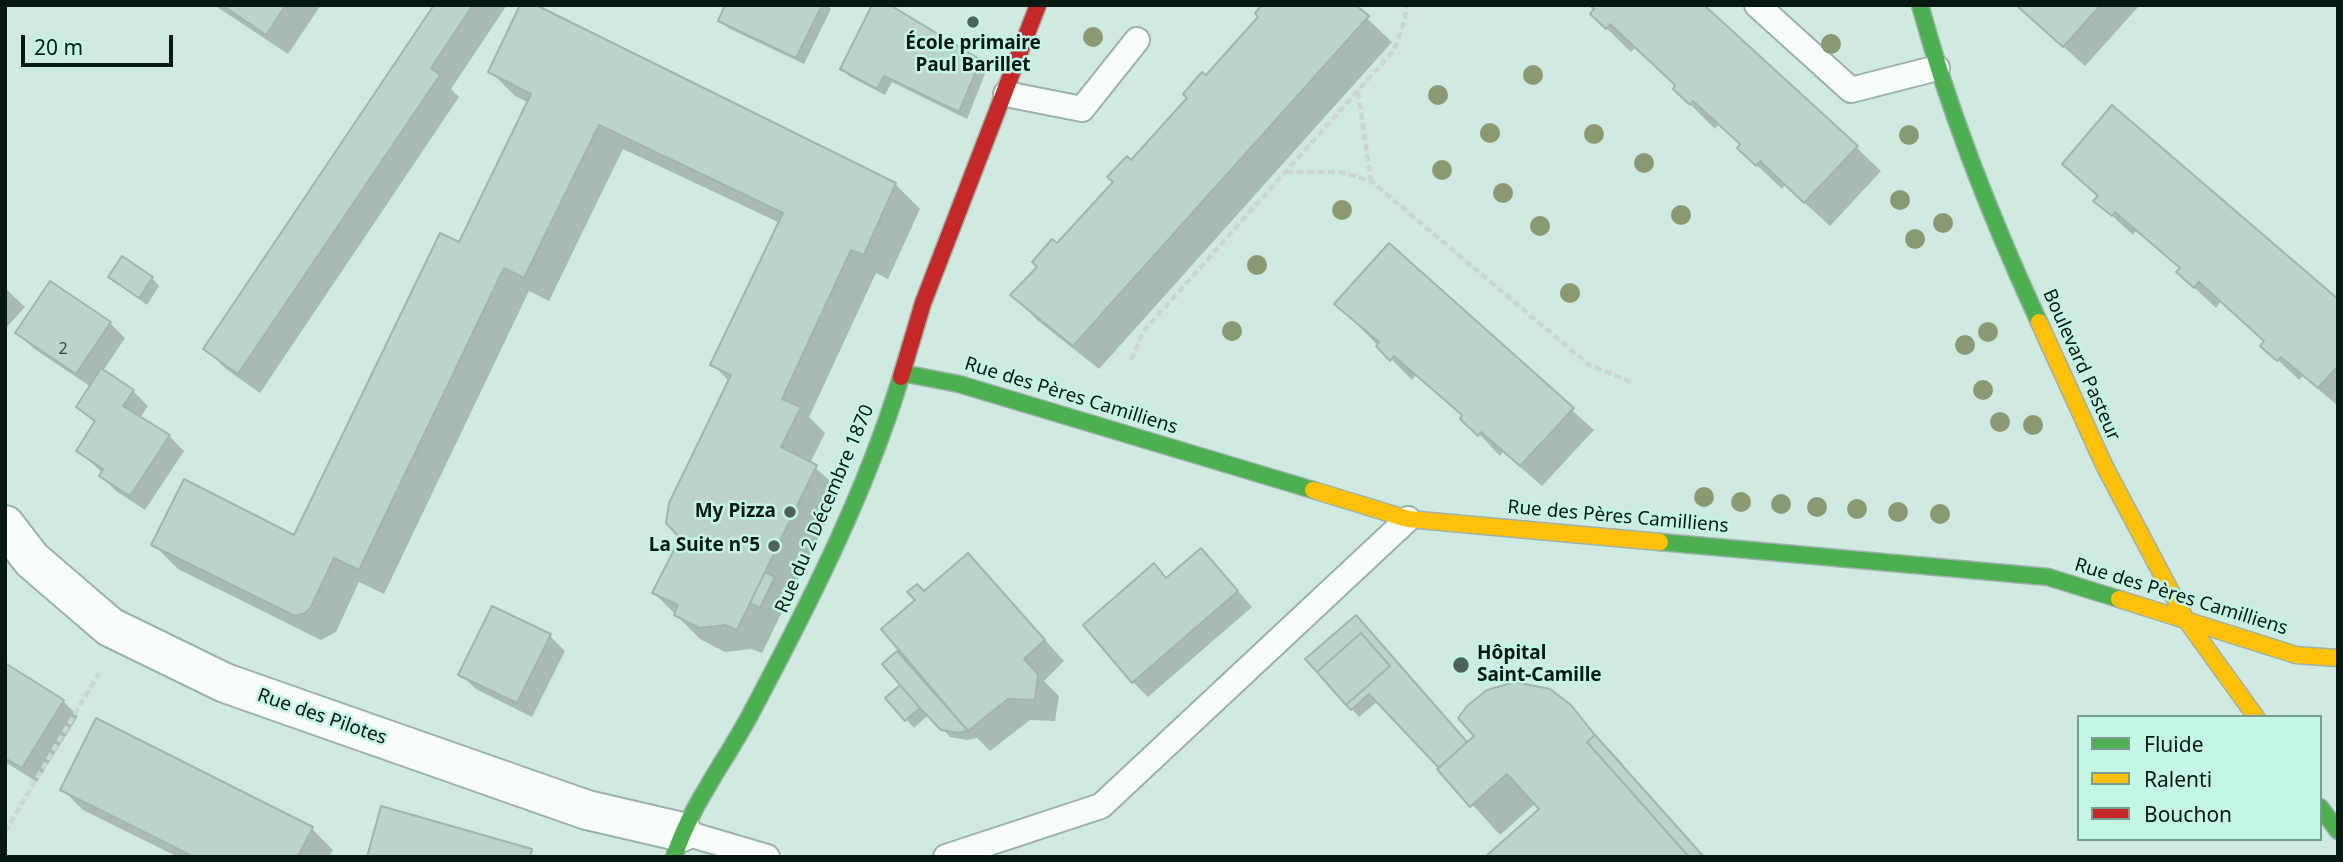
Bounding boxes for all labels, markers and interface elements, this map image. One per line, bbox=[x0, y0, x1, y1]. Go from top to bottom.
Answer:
marker: École primaire Paul Barillet bbox=[965, 14, 981, 30]
scale bar bbox=[24, 21, 177, 65]
text: 20 m bbox=[34, 33, 83, 61]
place label: École primaire Paul Barillet bbox=[905, 33, 1041, 77]
street label: Boulevard Pasteur bbox=[2037, 286, 2125, 444]
house number: 2 bbox=[58, 339, 68, 359]
street label: Rue des Pères Camilliens bbox=[962, 353, 1180, 439]
street label: Rue du 2 Décembre 1870 bbox=[771, 402, 879, 616]
street label: Rue des Pères Camilliens bbox=[1507, 496, 1729, 538]
place label: My Pizza bbox=[695, 501, 776, 523]
marker: My Pizza bbox=[782, 504, 798, 520]
place label: La Suite n°5 bbox=[649, 535, 760, 557]
marker: La Suite n°5 bbox=[766, 538, 782, 554]
street label: Rue des Pères Camilliens bbox=[2072, 554, 2290, 640]
place label: Hôpital Saint-Camille bbox=[1477, 643, 1602, 687]
marker: Hôpital Saint-Camille bbox=[1451, 655, 1471, 675]
street label: Rue des Pilotes bbox=[254, 684, 390, 750]
legend bbox=[2077, 715, 2322, 841]
text: Fluide bbox=[2144, 730, 2203, 758]
text: Ralenti bbox=[2144, 765, 2212, 793]
text: Bouchon bbox=[2144, 800, 2232, 828]

